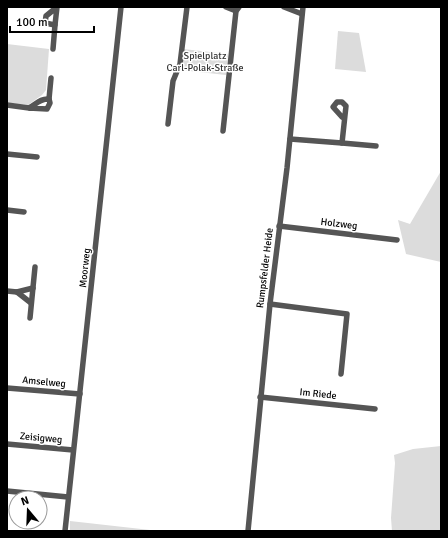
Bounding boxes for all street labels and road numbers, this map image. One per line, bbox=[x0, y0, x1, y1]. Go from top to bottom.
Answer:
street label: Holzweg bbox=[320, 216, 358, 232]
street label: Rumpsfelder Heide bbox=[254, 227, 276, 309]
street label: Moorweg bbox=[77, 248, 93, 288]
street label: Amselweg bbox=[22, 374, 66, 390]
street label: Im Riede bbox=[299, 386, 337, 402]
street label: Zeisigweg bbox=[19, 430, 63, 446]

